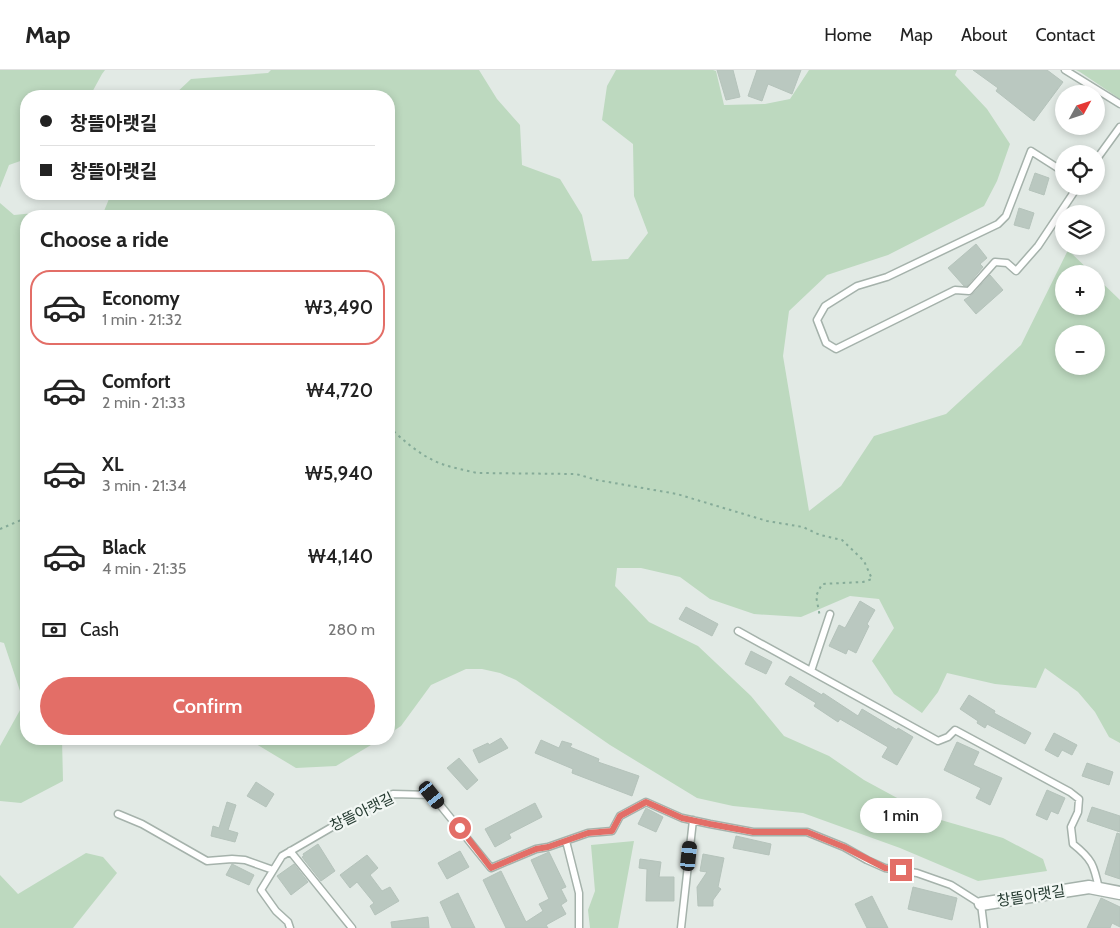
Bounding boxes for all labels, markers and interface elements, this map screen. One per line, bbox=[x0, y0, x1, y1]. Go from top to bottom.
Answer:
text: Map bbox=[25, 20, 71, 49]
text: Home bbox=[824, 24, 872, 46]
text: Map bbox=[900, 24, 933, 46]
text: About bbox=[961, 24, 1007, 46]
text: Contact bbox=[1035, 24, 1095, 46]
north arrow bbox=[1055, 85, 1105, 135]
map controls bbox=[1055, 85, 1105, 375]
text: 창뜰아랫길 bbox=[70, 112, 157, 135]
button: locate bbox=[1055, 145, 1105, 195]
text: 창뜰아랫길 bbox=[70, 160, 157, 183]
button: layers bbox=[1055, 205, 1105, 255]
text: Choose a ride bbox=[40, 226, 169, 253]
button: + bbox=[1055, 265, 1105, 315]
icon: car bbox=[42, 285, 87, 330]
text: Economy bbox=[102, 287, 180, 310]
text: ₩3,490 bbox=[305, 296, 373, 319]
text: 1 min · 21:32 bbox=[102, 310, 182, 329]
button: − bbox=[1055, 325, 1105, 375]
icon: car bbox=[42, 368, 87, 413]
text: Comfort bbox=[102, 370, 171, 393]
text: ₩4,720 bbox=[306, 379, 373, 402]
text: 2 min · 21:33 bbox=[102, 393, 186, 412]
icon: car bbox=[42, 451, 87, 496]
text: XL bbox=[102, 453, 123, 476]
text: ₩5,940 bbox=[305, 462, 373, 485]
text: 3 min · 21:34 bbox=[102, 476, 186, 495]
icon: car bbox=[42, 534, 87, 579]
text: Black bbox=[102, 536, 146, 559]
text: ₩4,140 bbox=[308, 545, 373, 568]
text: 4 min · 21:35 bbox=[102, 559, 186, 578]
icon: cash bbox=[40, 616, 68, 644]
text: Cash bbox=[80, 618, 119, 641]
text: 280 m bbox=[328, 620, 375, 639]
button: Confirm bbox=[40, 677, 375, 735]
car bbox=[416, 779, 447, 811]
street label: 창뜰아랫길 bbox=[327, 789, 397, 835]
callout: 1 min bbox=[860, 798, 942, 832]
text: 1 min bbox=[883, 806, 919, 825]
route start bbox=[449, 817, 471, 839]
car bbox=[679, 840, 698, 872]
route end bbox=[890, 859, 912, 881]
street label: 창뜰아랫길 bbox=[996, 882, 1066, 910]

